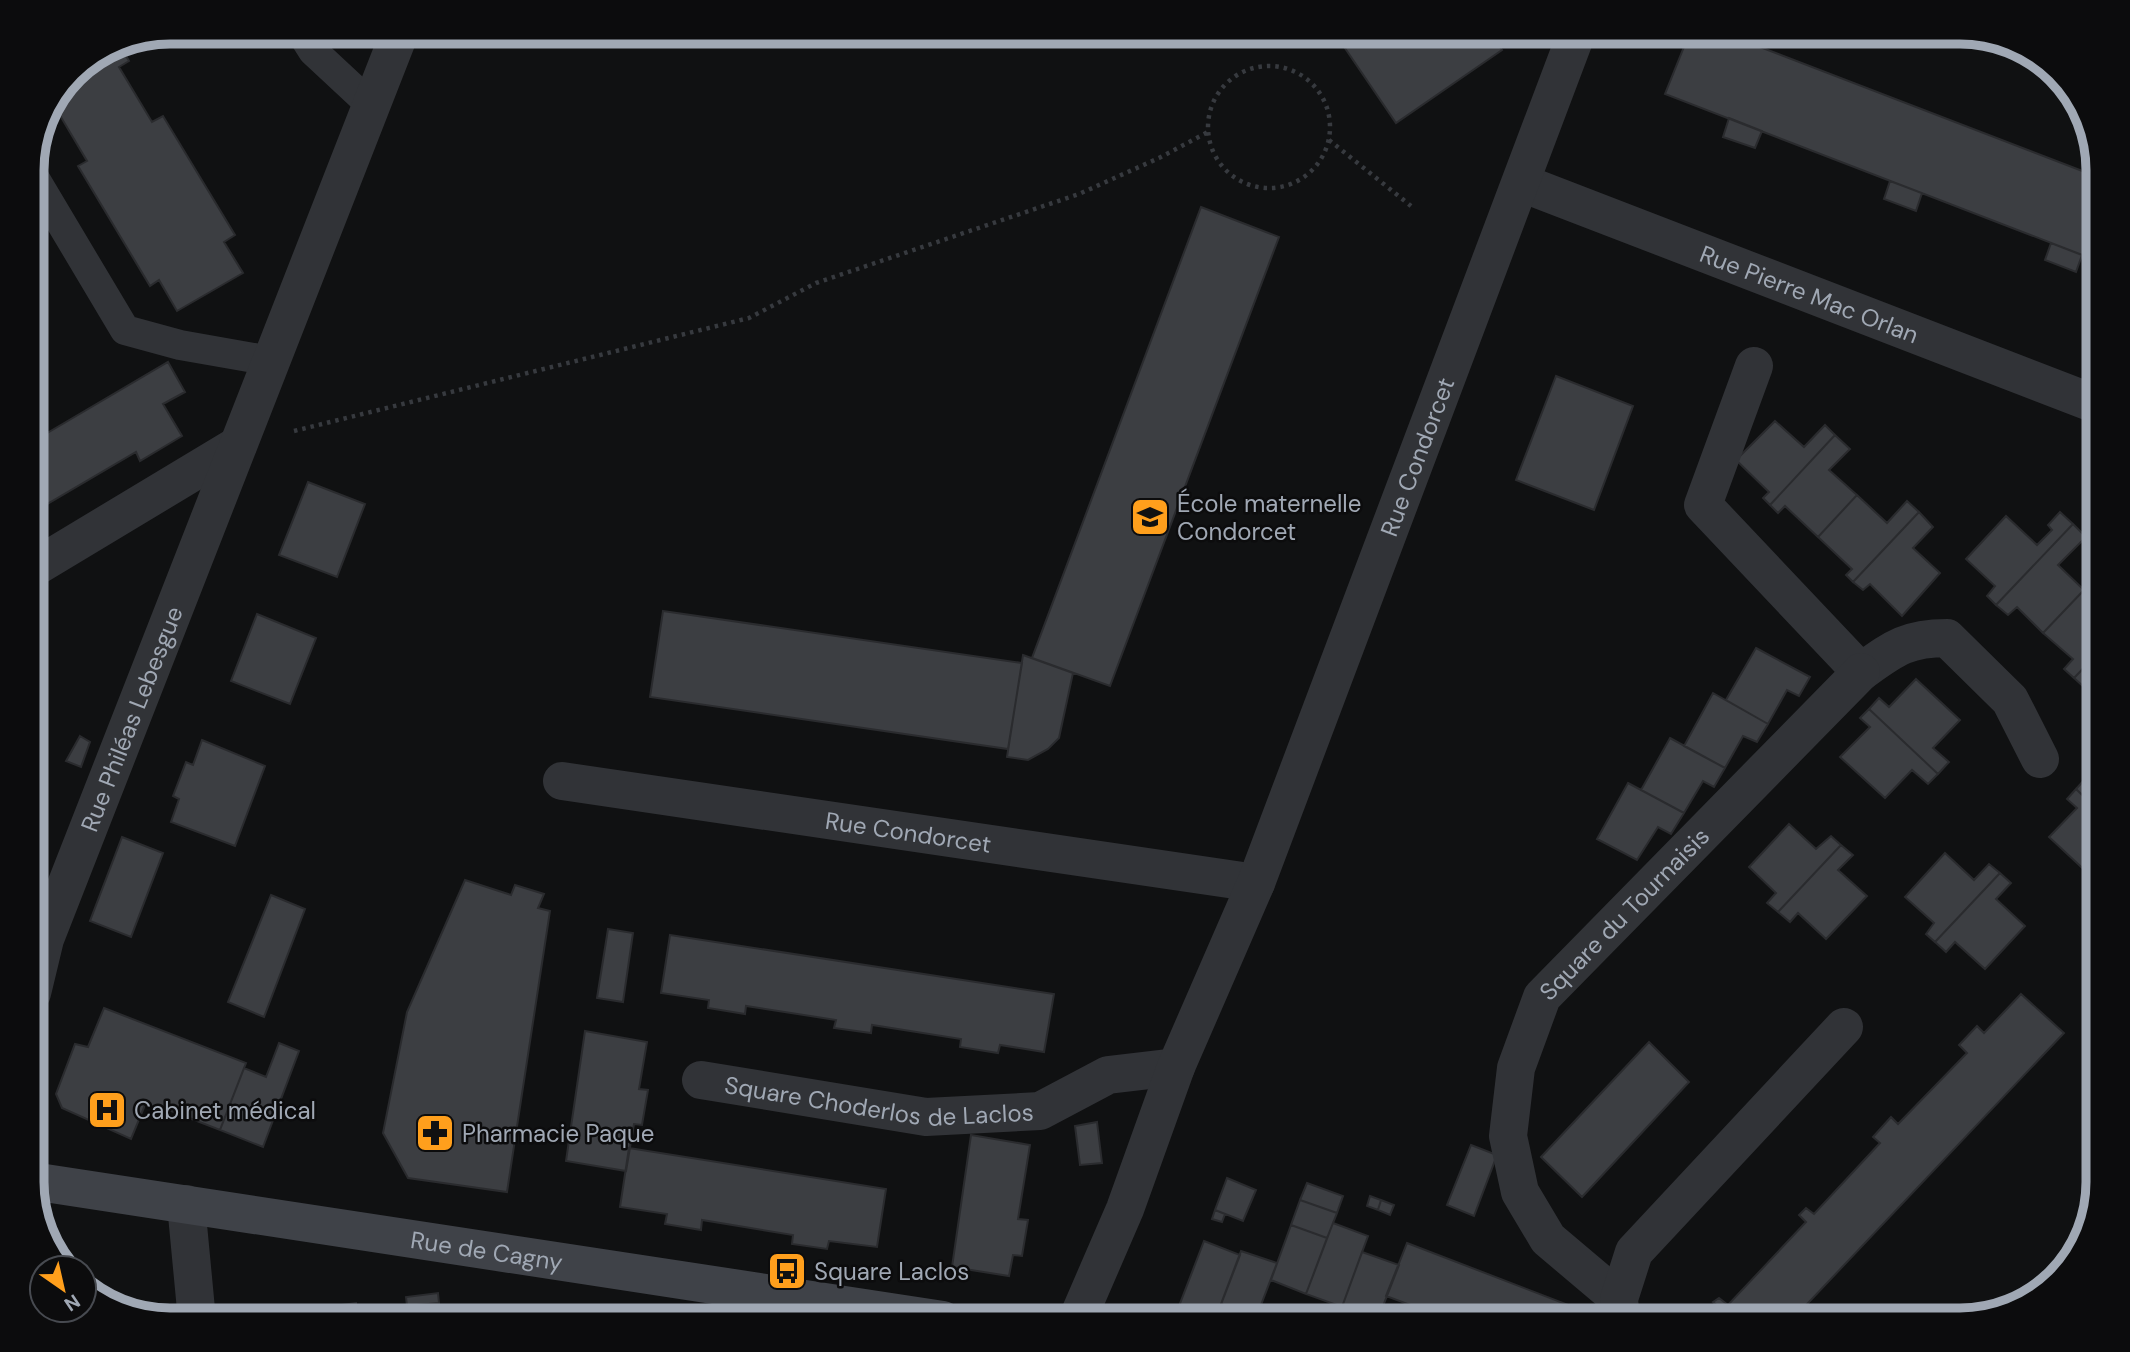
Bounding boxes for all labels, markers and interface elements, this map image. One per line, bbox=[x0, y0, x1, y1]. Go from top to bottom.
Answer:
street label: Rue Pierre Mac Orlan bbox=[1696, 238, 1923, 350]
street label: Rue Condorcet bbox=[1373, 373, 1461, 541]
place label: École maternelle Condorcet bbox=[1177, 488, 1361, 547]
school or university icon: École maternelle Condorcet bbox=[1129, 496, 1171, 538]
street label: Rue Philéas Lebesgue bbox=[73, 602, 189, 836]
street label: Rue Condorcet bbox=[823, 804, 993, 859]
street label: Square du Tournaisis bbox=[1532, 821, 1716, 1007]
street label: Square Choderlos de Laclos bbox=[722, 1069, 1034, 1133]
hospital icon: Cabinet médical bbox=[86, 1089, 128, 1131]
place label: Cabinet médical bbox=[134, 1095, 316, 1126]
pharmacy icon: Pharmacie Paque bbox=[414, 1112, 456, 1154]
place label: Pharmacie Paque bbox=[462, 1118, 654, 1149]
street label: Rue de Cagny bbox=[408, 1223, 565, 1277]
bus stop icon: Square Laclos bbox=[766, 1250, 808, 1292]
north arrow bbox=[28, 1254, 98, 1324]
place label: Square Laclos bbox=[814, 1256, 969, 1287]
text: N bbox=[59, 1288, 85, 1317]

